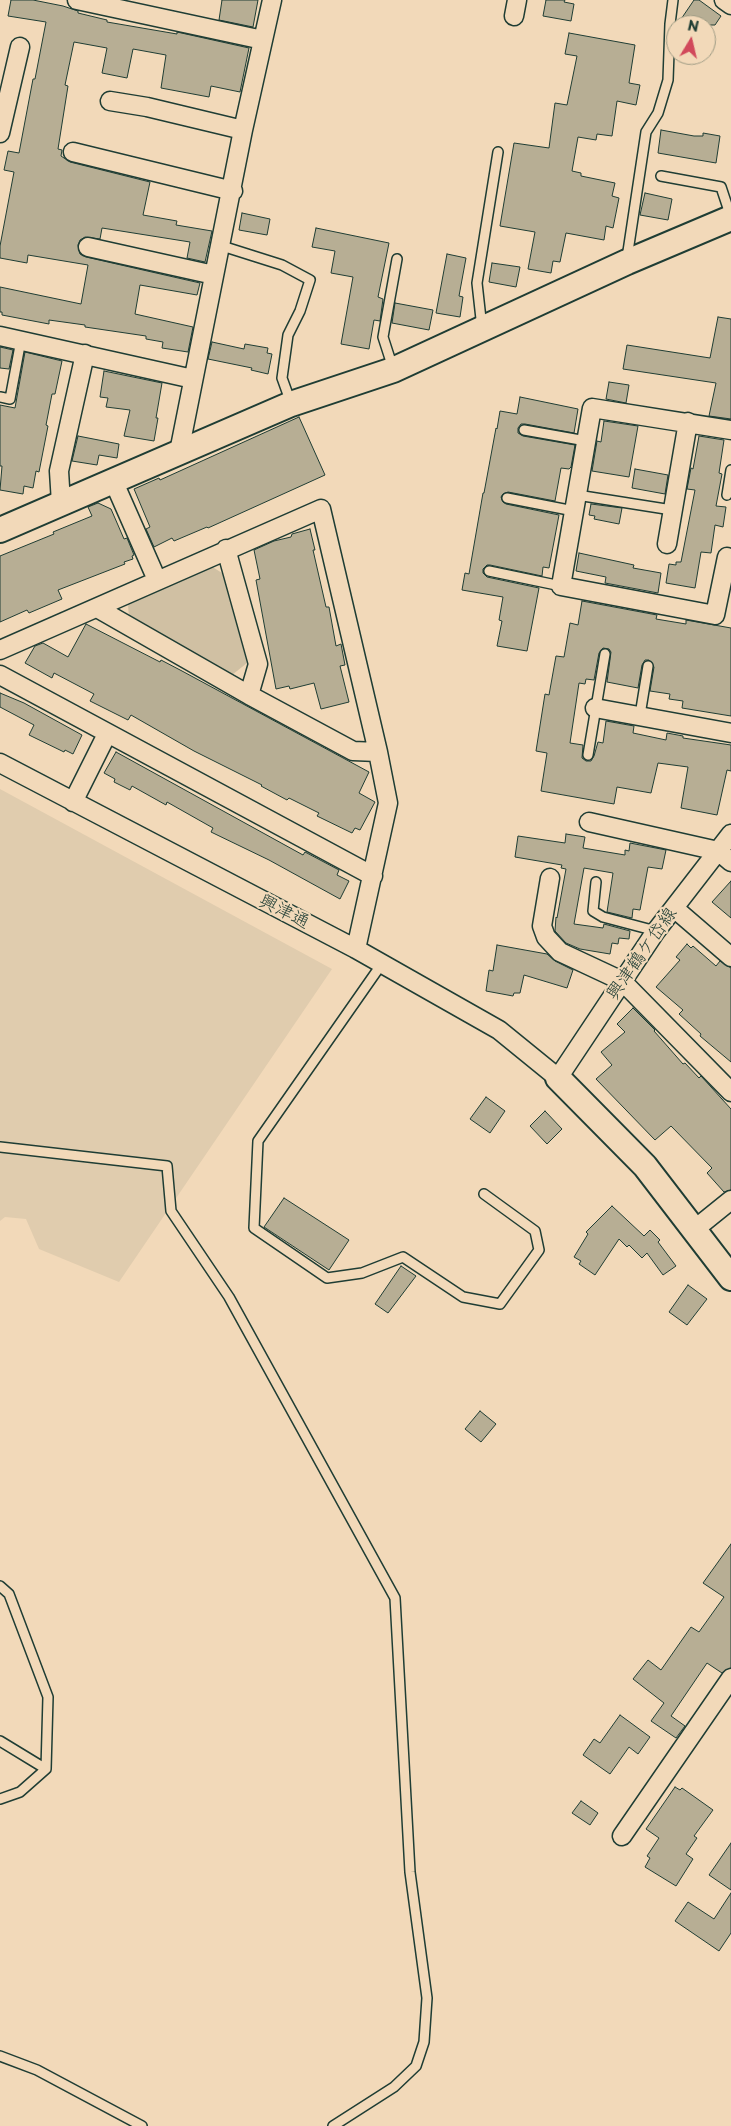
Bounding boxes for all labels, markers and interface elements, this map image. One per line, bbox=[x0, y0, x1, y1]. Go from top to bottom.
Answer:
text: N bbox=[686, 14, 700, 37]
north arrow bbox=[666, 15, 716, 65]
street label: 興津通 bbox=[255, 890, 313, 934]
street label: 興津鶴ケ岱線 bbox=[602, 904, 682, 1004]

